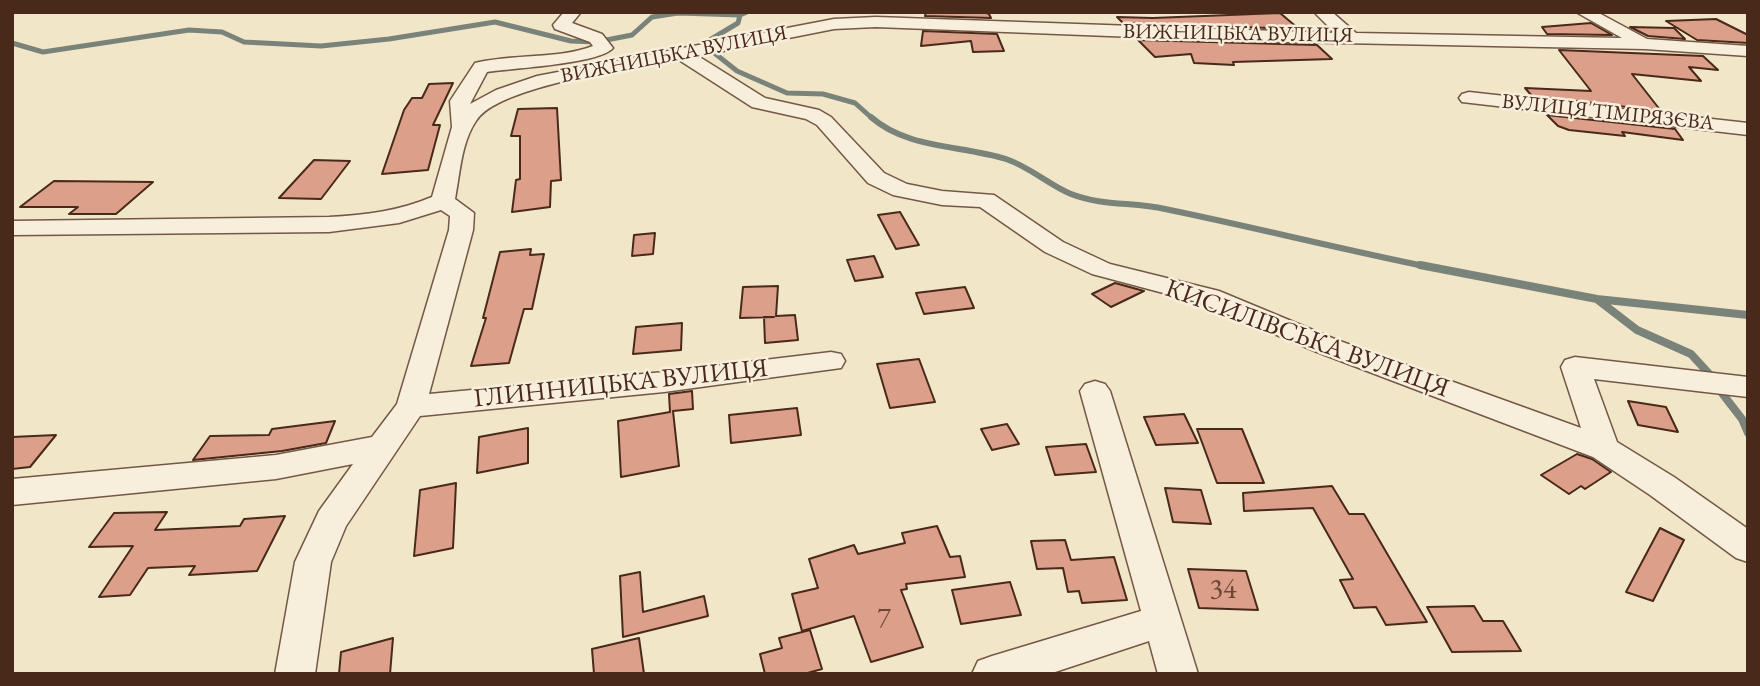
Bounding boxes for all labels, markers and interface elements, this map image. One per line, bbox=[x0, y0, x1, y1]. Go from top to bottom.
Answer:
street label: ВИЖНИЦЬКА ВУЛИЦЯ bbox=[1123, 19, 1353, 49]
street label: ВИЖНИЦЬКА ВУЛИЦЯ bbox=[559, 21, 789, 89]
street label: ВУЛИЦЯ ТІМІРЯЗЄВА bbox=[1501, 89, 1715, 137]
street label: КИСИЛІВСЬКА ВУЛИЦЯ bbox=[1161, 273, 1453, 405]
street label: ГЛИННИЦЬКА ВУЛИЦЯ bbox=[472, 353, 770, 415]
house number: 34 bbox=[1210, 573, 1236, 607]
house number: 7 bbox=[877, 602, 891, 636]

